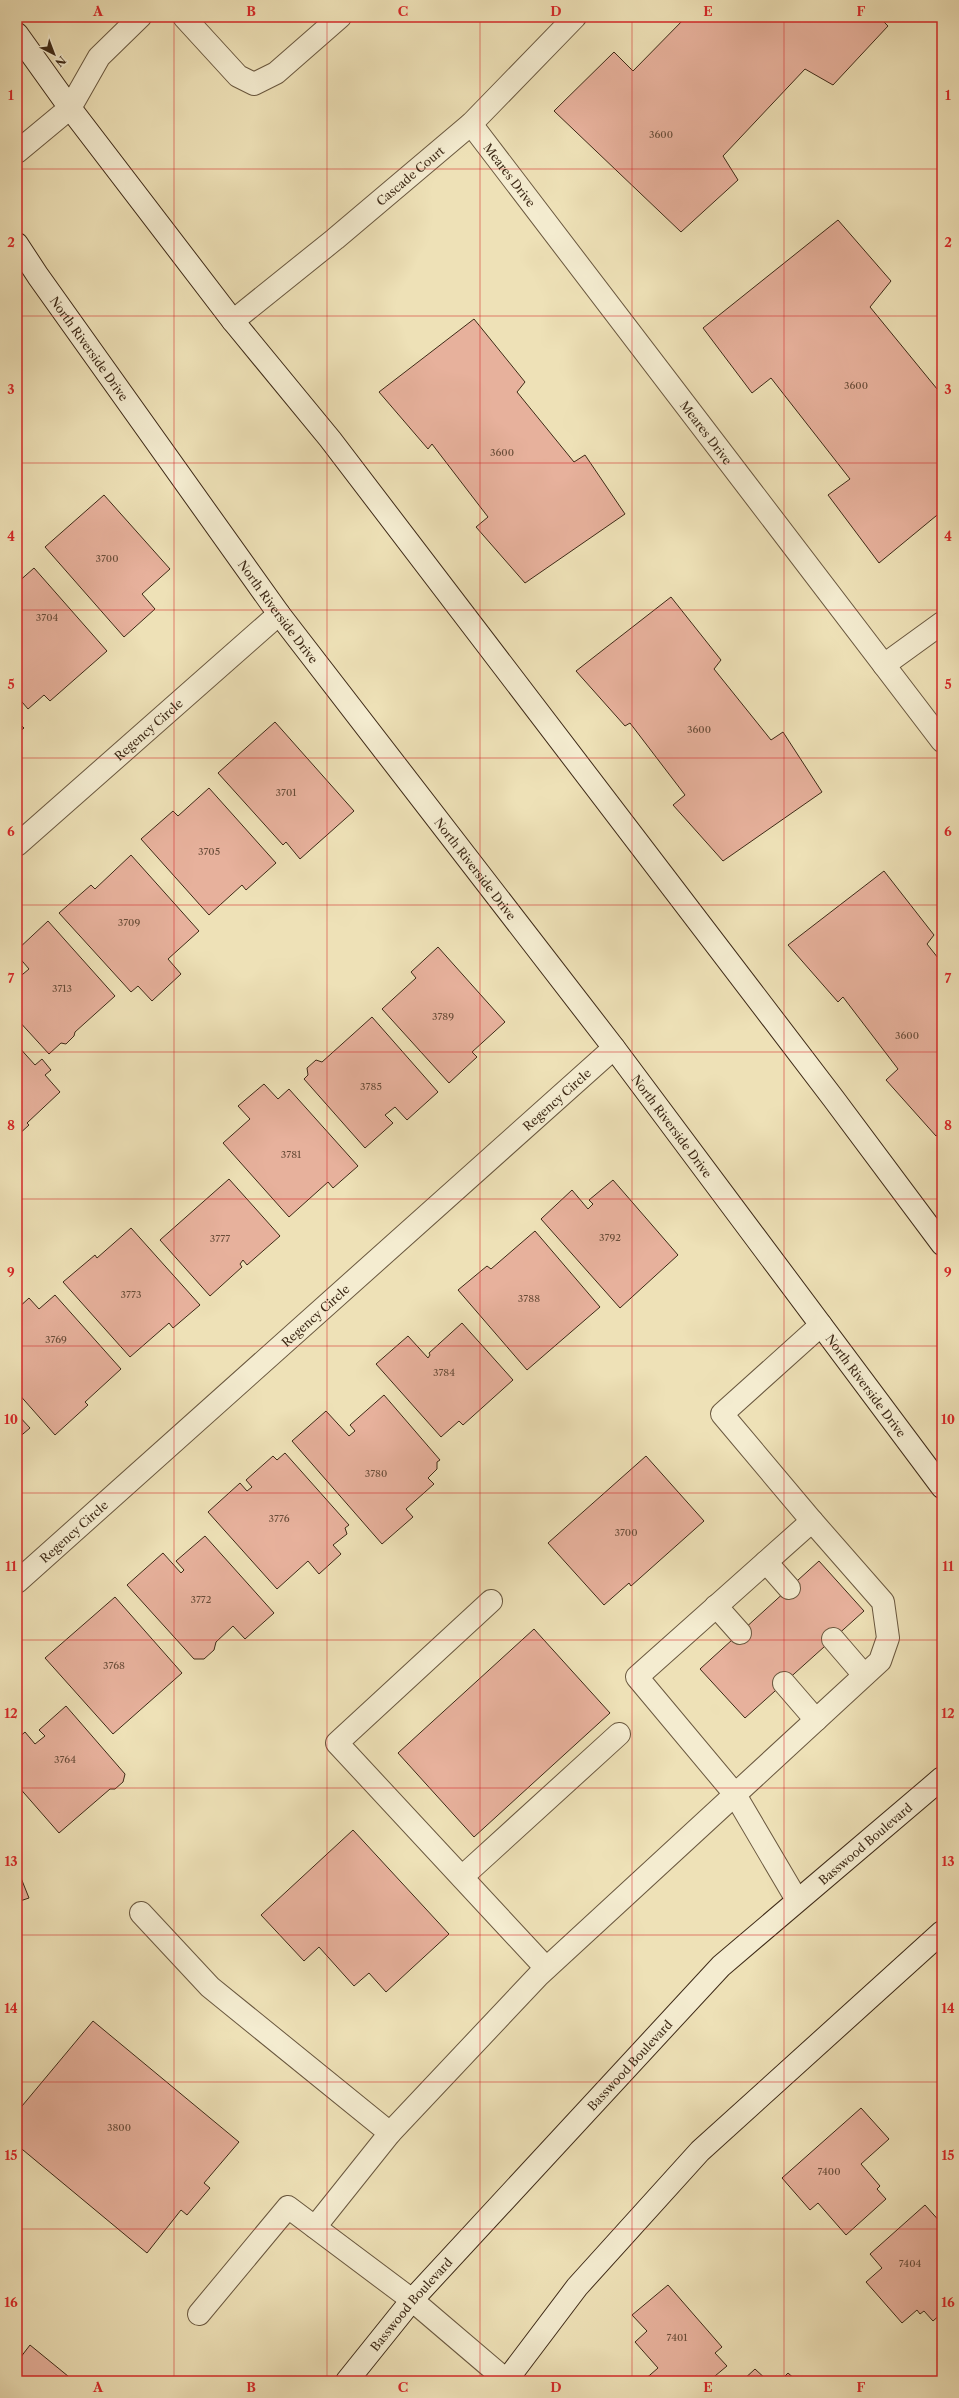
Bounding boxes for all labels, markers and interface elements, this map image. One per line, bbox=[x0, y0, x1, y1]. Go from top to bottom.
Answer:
text: A bbox=[92, 3, 104, 19]
text: B bbox=[246, 3, 256, 19]
text: C bbox=[398, 3, 408, 19]
text: D bbox=[550, 3, 562, 19]
text: E bbox=[703, 3, 713, 19]
text: F bbox=[857, 3, 866, 19]
north arrow bbox=[34, 34, 74, 74]
text: N bbox=[52, 53, 69, 70]
text: 1 bbox=[8, 87, 14, 103]
text: 1 bbox=[945, 87, 951, 103]
house number: 3600 bbox=[649, 128, 673, 141]
street label: Meares Drive bbox=[481, 140, 539, 210]
street label: Cascade Court bbox=[373, 142, 447, 209]
text: 2 bbox=[7, 234, 15, 250]
text: 2 bbox=[944, 234, 952, 250]
street label: North Riverside Drive bbox=[47, 293, 132, 404]
house number: 3600 bbox=[844, 379, 868, 392]
text: 3 bbox=[7, 381, 15, 397]
text: 3 bbox=[944, 381, 952, 397]
street label: Meares Drive bbox=[677, 398, 736, 467]
house number: 3600 bbox=[490, 446, 514, 459]
text: 4 bbox=[7, 528, 15, 544]
text: 4 bbox=[944, 528, 952, 544]
house number: 3700 bbox=[95, 552, 119, 565]
street label: North Riverside Drive bbox=[235, 557, 322, 666]
house number: 3704 bbox=[36, 611, 58, 624]
text: 5 bbox=[7, 676, 15, 692]
text: 5 bbox=[944, 676, 952, 692]
street label: Regency Circle bbox=[111, 695, 186, 763]
house number: 3600 bbox=[687, 723, 711, 736]
house number: 3701 bbox=[276, 786, 297, 799]
street label: North Riverside Drive bbox=[431, 815, 520, 923]
text: 6 bbox=[7, 823, 15, 839]
text: 6 bbox=[944, 823, 952, 839]
house number: 3705 bbox=[198, 845, 220, 858]
house number: 3709 bbox=[118, 916, 140, 929]
text: 7 bbox=[8, 970, 15, 986]
text: 7 bbox=[945, 970, 952, 986]
house number: 3713 bbox=[52, 982, 72, 995]
house number: 3789 bbox=[432, 1010, 454, 1023]
house number: 3600 bbox=[895, 1029, 919, 1042]
street label: Regency Circle bbox=[520, 1065, 594, 1134]
street label: North Riverside Drive bbox=[629, 1072, 716, 1181]
house number: 3785 bbox=[360, 1080, 382, 1093]
text: 8 bbox=[7, 1117, 15, 1133]
text: 8 bbox=[944, 1117, 952, 1133]
house number: 3781 bbox=[281, 1148, 302, 1161]
house number: 3792 bbox=[599, 1231, 621, 1244]
house number: 3777 bbox=[210, 1232, 230, 1245]
text: 9 bbox=[7, 1264, 15, 1280]
text: 9 bbox=[944, 1264, 952, 1280]
street label: Regency Circle bbox=[278, 1281, 352, 1350]
house number: 3773 bbox=[121, 1288, 141, 1301]
house number: 3788 bbox=[518, 1292, 540, 1305]
street label: North Riverside Drive bbox=[823, 1331, 910, 1440]
house number: 3769 bbox=[45, 1333, 67, 1346]
house number: 3784 bbox=[433, 1366, 455, 1379]
text: 10 bbox=[4, 1411, 18, 1427]
text: 10 bbox=[941, 1411, 955, 1427]
house number: 3780 bbox=[365, 1467, 387, 1480]
street label: Regency Circle bbox=[37, 1497, 111, 1566]
house number: 3776 bbox=[268, 1512, 290, 1525]
house number: 3700 bbox=[614, 1526, 638, 1539]
text: 11 bbox=[5, 1558, 17, 1574]
text: 11 bbox=[942, 1558, 954, 1574]
house number: 3772 bbox=[190, 1593, 212, 1606]
house number: 3768 bbox=[103, 1659, 125, 1672]
text: 12 bbox=[4, 1705, 18, 1721]
text: 12 bbox=[941, 1705, 955, 1721]
house number: 3764 bbox=[54, 1753, 76, 1766]
street label: Basswood Boulevard bbox=[815, 1799, 915, 1887]
text: 13 bbox=[4, 1853, 18, 1869]
text: 13 bbox=[941, 1853, 955, 1869]
text: 14 bbox=[4, 2000, 18, 2016]
text: 14 bbox=[941, 2000, 955, 2016]
street label: Basswood Boulevard bbox=[584, 2016, 675, 2113]
house number: 3800 bbox=[107, 2121, 131, 2134]
text: 15 bbox=[4, 2147, 18, 2163]
text: 15 bbox=[941, 2147, 955, 2163]
house number: 7400 bbox=[817, 2165, 841, 2178]
street label: Basswood Boulevard bbox=[367, 2254, 455, 2354]
house number: 7404 bbox=[899, 2257, 921, 2270]
text: 16 bbox=[4, 2294, 18, 2310]
text: 16 bbox=[941, 2294, 955, 2310]
house number: 7401 bbox=[667, 2331, 688, 2344]
text: A bbox=[92, 2379, 104, 2395]
text: B bbox=[246, 2379, 256, 2395]
text: C bbox=[398, 2379, 408, 2395]
text: D bbox=[550, 2379, 562, 2395]
text: E bbox=[703, 2379, 713, 2395]
text: F bbox=[857, 2379, 866, 2395]

